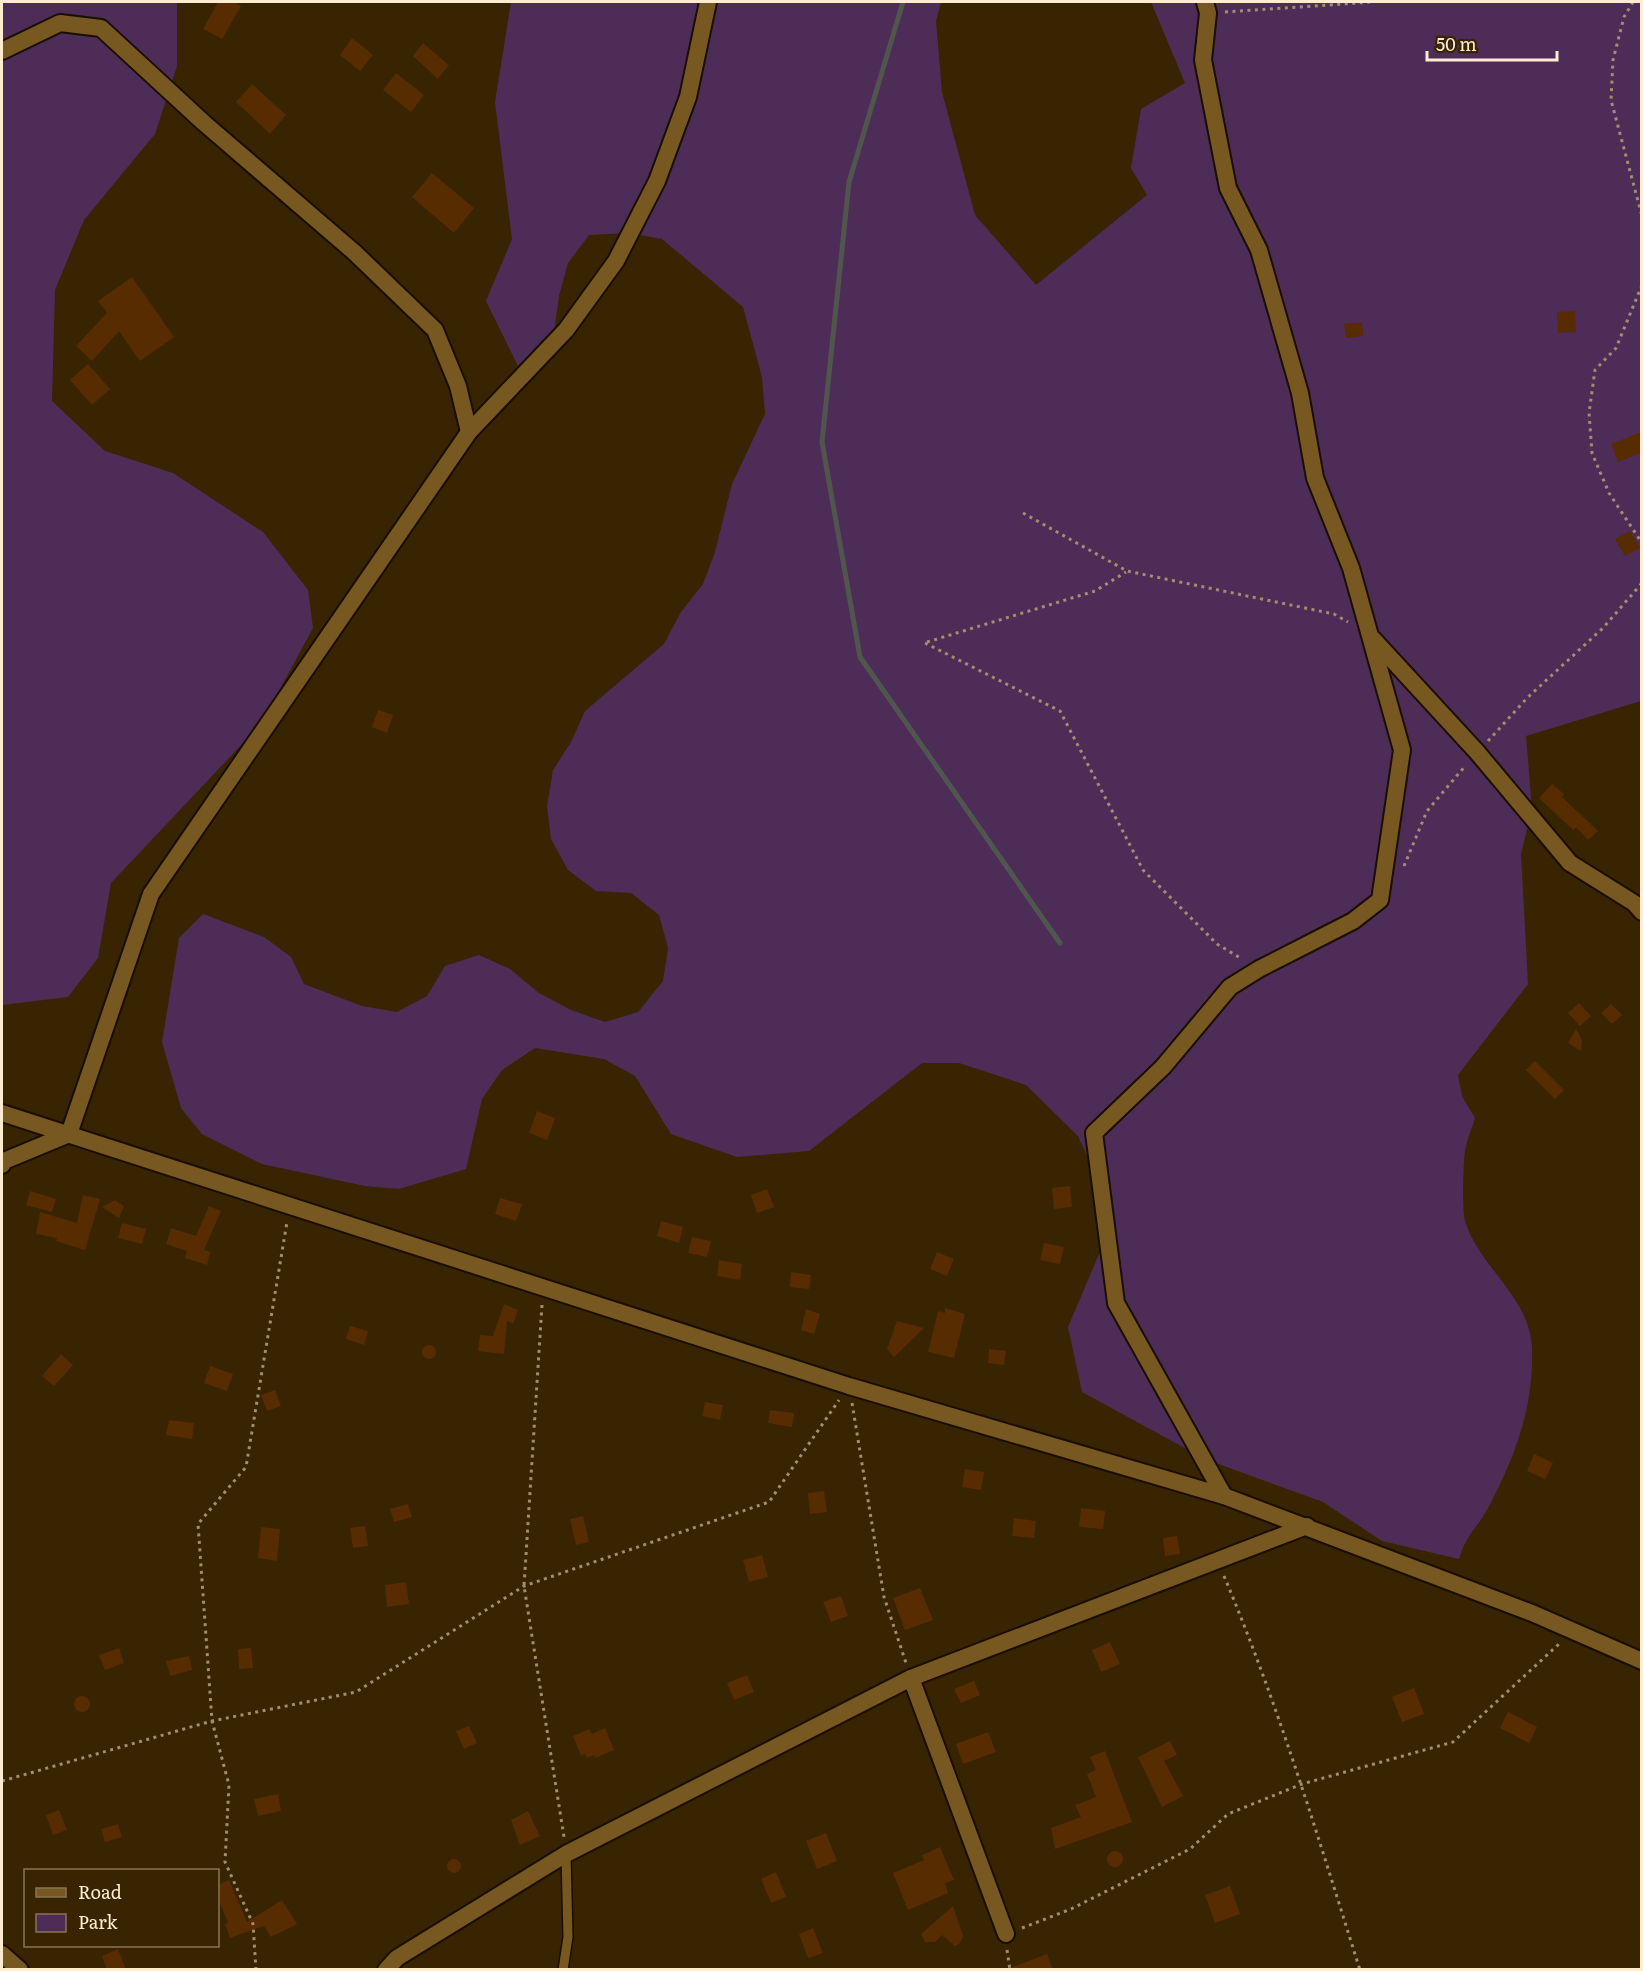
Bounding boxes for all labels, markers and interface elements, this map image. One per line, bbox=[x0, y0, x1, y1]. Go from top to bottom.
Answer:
scale bar bbox=[1427, 24, 1558, 62]
text: 50 m bbox=[1436, 30, 1477, 57]
legend bbox=[24, 1869, 219, 1947]
text: Road bbox=[78, 1878, 122, 1905]
text: Park bbox=[78, 1908, 119, 1935]

